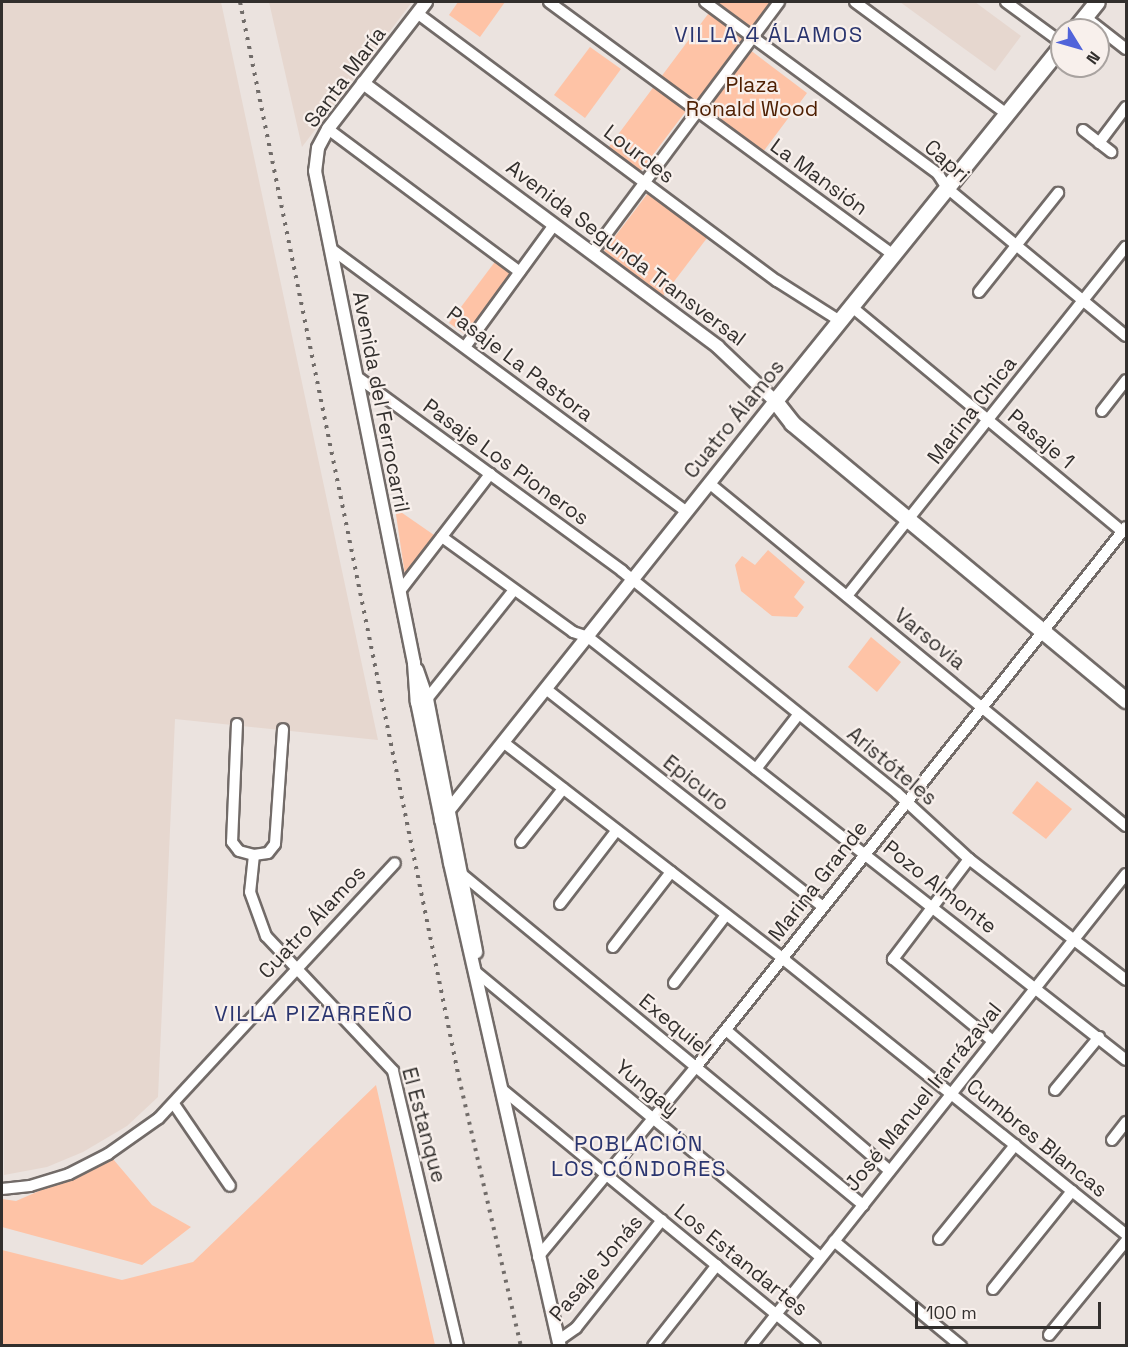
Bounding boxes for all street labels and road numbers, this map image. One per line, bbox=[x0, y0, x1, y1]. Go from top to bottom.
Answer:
street label: Santa María bbox=[299, 22, 391, 132]
street label: Lourdes bbox=[599, 119, 679, 189]
street label: La Mansión bbox=[765, 133, 873, 221]
street label: Capri bbox=[919, 134, 975, 188]
street label: Avenida Segunda Transversal bbox=[501, 155, 751, 351]
street label: Avenida del Ferrocarril bbox=[347, 289, 415, 515]
street label: Pasaje La Pastora bbox=[442, 301, 598, 427]
street label: Marina Chica bbox=[922, 351, 1022, 469]
street label: Cuatro Álamos bbox=[678, 354, 790, 484]
street label: Pasaje Los Pioneros bbox=[418, 393, 594, 531]
street label: Pasaje 1 bbox=[1003, 404, 1079, 474]
street label: Varsovia bbox=[889, 603, 971, 675]
street label: Aristóteles bbox=[842, 721, 942, 811]
street label: Epicuro bbox=[658, 750, 734, 816]
street label: Marina Grande bbox=[763, 816, 873, 946]
street label: Pozo Almonte bbox=[878, 835, 1002, 939]
street label: Cuatro Álamos bbox=[253, 860, 371, 984]
street label: Exequiel bbox=[634, 988, 716, 1062]
street label: José Manuel Irarrázaval bbox=[839, 998, 1007, 1196]
street label: Yungay bbox=[610, 1054, 684, 1122]
street label: El Estanque bbox=[397, 1065, 451, 1185]
street label: Cumbres Blancas bbox=[961, 1073, 1113, 1203]
street label: Los Estandartes bbox=[669, 1199, 813, 1321]
street label: Pasaje Jonás bbox=[544, 1210, 648, 1326]

